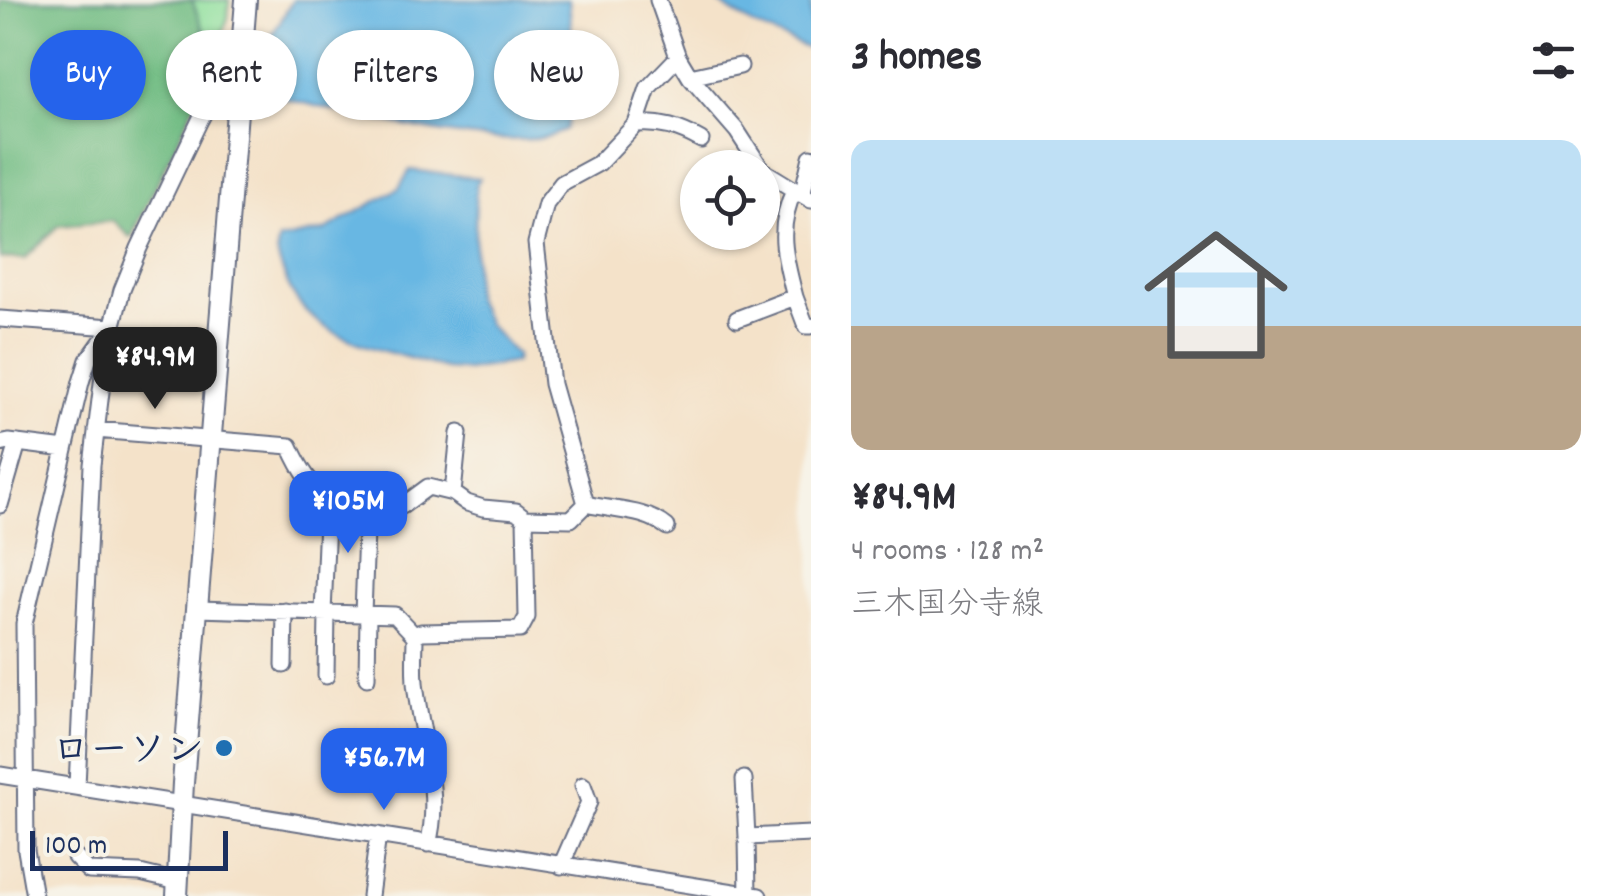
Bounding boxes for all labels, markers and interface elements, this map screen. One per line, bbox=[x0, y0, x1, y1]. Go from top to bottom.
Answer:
chip: Buy bbox=[30, 30, 146, 120]
chip: Rent bbox=[166, 30, 297, 120]
chip: Filters bbox=[317, 30, 474, 120]
chip: New bbox=[494, 30, 619, 120]
text: 3 homes bbox=[851, 30, 982, 90]
icon: filters bbox=[1526, 33, 1581, 88]
map controls bbox=[680, 150, 780, 250]
button: locate bbox=[680, 150, 780, 250]
icon: home bbox=[1126, 205, 1306, 385]
pin: ¥84.9M bbox=[74, 327, 236, 412]
text: ¥84.9M bbox=[115, 336, 195, 382]
text: ¥84.9M bbox=[851, 470, 956, 530]
pin: ¥105M bbox=[278, 471, 418, 556]
text: ¥105M bbox=[311, 480, 385, 526]
text: 4 rooms · 128 m² bbox=[851, 530, 1044, 576]
text: 三木国分寺線 bbox=[851, 584, 1043, 630]
place label: ローソン bbox=[52, 726, 204, 781]
pin: ¥56.7M bbox=[303, 728, 465, 813]
marker: ローソン bbox=[213, 737, 235, 759]
text: ¥56.7M bbox=[343, 737, 425, 783]
scale bar bbox=[30, 826, 228, 870]
text: 100 m bbox=[45, 828, 107, 868]

